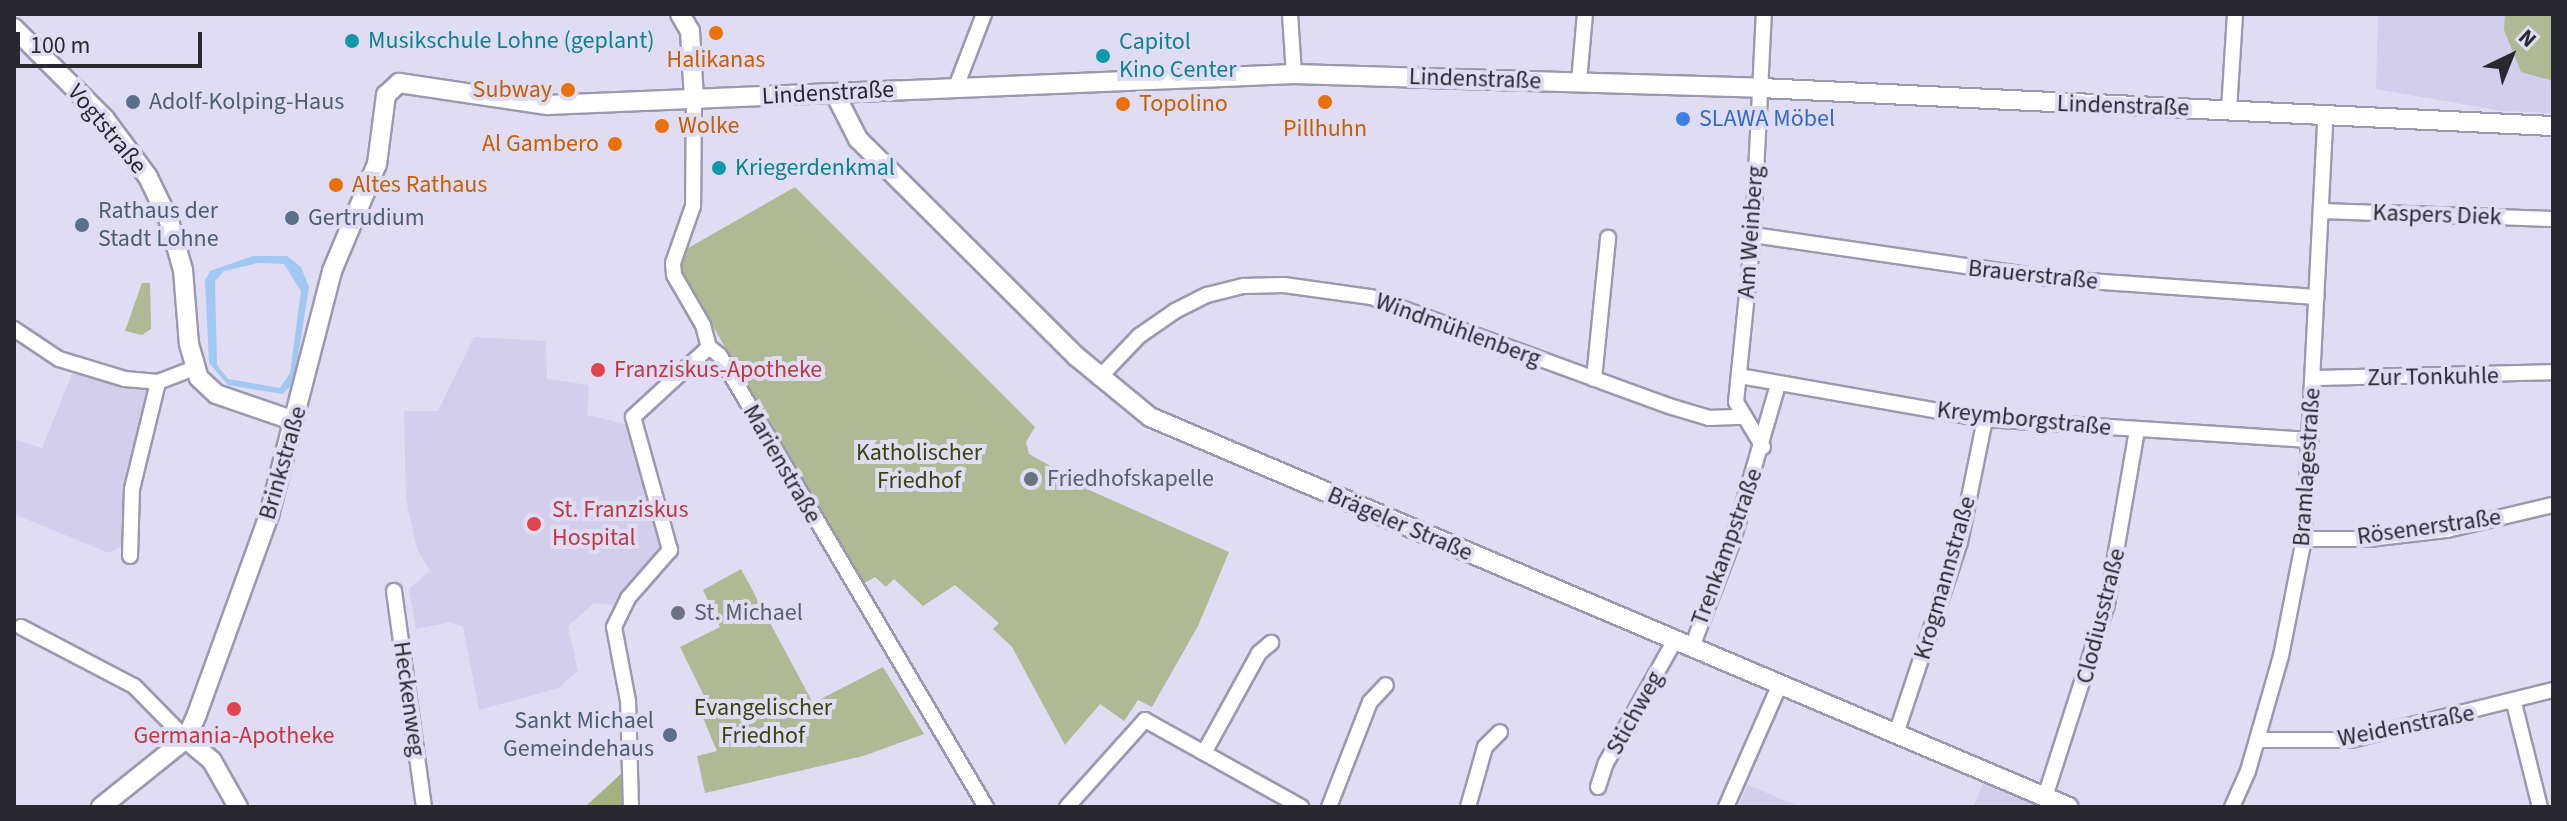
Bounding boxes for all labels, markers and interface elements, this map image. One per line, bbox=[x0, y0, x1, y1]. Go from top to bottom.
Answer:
scale bar bbox=[20, 16, 206, 66]
north arrow bbox=[2471, 16, 2551, 96]
text: N bbox=[2511, 22, 2544, 55]
marker: Halikanas bbox=[707, 24, 725, 42]
place label: Musikschule Lohne (geplant) bbox=[368, 27, 655, 55]
text: 100 m bbox=[30, 28, 90, 63]
place label: Capitol Kino Center bbox=[1119, 28, 1236, 84]
marker: Musikschule Lohne (geplant) bbox=[343, 32, 361, 50]
place label: Halikanas bbox=[667, 46, 765, 74]
marker: Capitol Kino Center bbox=[1094, 47, 1112, 65]
street label: Lindenstraße bbox=[1408, 62, 1542, 96]
street label: Lindenstraße bbox=[761, 75, 895, 111]
place label: Subway bbox=[473, 76, 552, 104]
street label: Vogtstraße bbox=[61, 78, 153, 180]
marker: Subway bbox=[559, 81, 577, 99]
place label: Adolf-Kolping-Haus bbox=[149, 88, 344, 116]
street label: Lindenstraße bbox=[2056, 89, 2190, 123]
place label: Topolino bbox=[1139, 90, 1228, 118]
marker: Adolf-Kolping-Haus bbox=[124, 93, 142, 111]
marker: Pillhuhn bbox=[1316, 93, 1334, 111]
marker: Topolino bbox=[1114, 95, 1132, 113]
place label: SLAWA Möbel bbox=[1699, 105, 1835, 133]
marker: SLAWA Möbel bbox=[1674, 110, 1692, 128]
place label: Wolke bbox=[678, 112, 739, 140]
place label: Pillhuhn bbox=[1283, 115, 1367, 143]
marker: Wolke bbox=[653, 117, 671, 135]
place label: Al Gambero bbox=[482, 130, 599, 158]
marker: Al Gambero bbox=[606, 135, 624, 153]
place label: Kriegerdenkmal bbox=[735, 154, 895, 182]
marker: Kriegerdenkmal bbox=[710, 159, 728, 177]
street label: Am Weinberg bbox=[1732, 165, 1770, 299]
place label: Altes Rathaus bbox=[352, 171, 487, 199]
marker: Altes Rathaus bbox=[327, 176, 345, 194]
place label: Rathaus der Stadt Lohne bbox=[98, 197, 219, 253]
street label: Kaspers Diek bbox=[2372, 198, 2502, 232]
place label: Gertrudium bbox=[308, 204, 425, 232]
marker: Gertrudium bbox=[283, 209, 301, 227]
marker: Rathaus der Stadt Lohne bbox=[73, 216, 91, 234]
street label: Brauerstraße bbox=[1967, 254, 2099, 296]
street label: Windmühlenberg bbox=[1371, 287, 1545, 373]
place label: Franziskus-Apotheke bbox=[614, 356, 822, 384]
marker: Franziskus-Apotheke bbox=[589, 361, 607, 379]
street label: Zur Tonkuhle bbox=[2367, 361, 2499, 393]
street label: Bramlagestraße bbox=[2287, 387, 2327, 547]
street label: Kreymborgstraße bbox=[1936, 396, 2112, 442]
street label: Marienstraße bbox=[737, 400, 827, 528]
street label: Brinkstraße bbox=[253, 403, 313, 523]
park label: Katholischer Friedhof bbox=[856, 439, 982, 495]
place label: Friedhofskapelle bbox=[1047, 465, 1214, 493]
street label: Trenkampstraße bbox=[1685, 465, 1769, 629]
marker: Friedhofskapelle bbox=[1022, 470, 1040, 488]
street label: Brägeler Straße bbox=[1323, 481, 1477, 567]
street label: Krogmannstraße bbox=[1908, 493, 1982, 663]
place label: St. Franziskus Hospital bbox=[552, 496, 688, 552]
street label: Rösenerstraße bbox=[2355, 503, 2503, 551]
marker: St. Franziskus Hospital bbox=[523, 513, 545, 535]
street label: Clodiusstraße bbox=[2070, 545, 2132, 687]
place label: St. Michael bbox=[694, 599, 803, 627]
marker: St. Michael bbox=[669, 604, 687, 622]
street label: Heckenweg bbox=[387, 640, 431, 758]
street label: Stichweg bbox=[1600, 666, 1670, 760]
park label: Evangelischer Friedhof bbox=[694, 694, 832, 750]
street label: Weidenstraße bbox=[2335, 699, 2477, 753]
marker: Germania-Apotheke bbox=[225, 700, 243, 718]
place label: Sankt Michael Gemeindehaus bbox=[503, 707, 654, 763]
place label: Germania-Apotheke bbox=[134, 722, 334, 750]
marker: Sankt Michael Gemeindehaus bbox=[661, 726, 679, 744]

